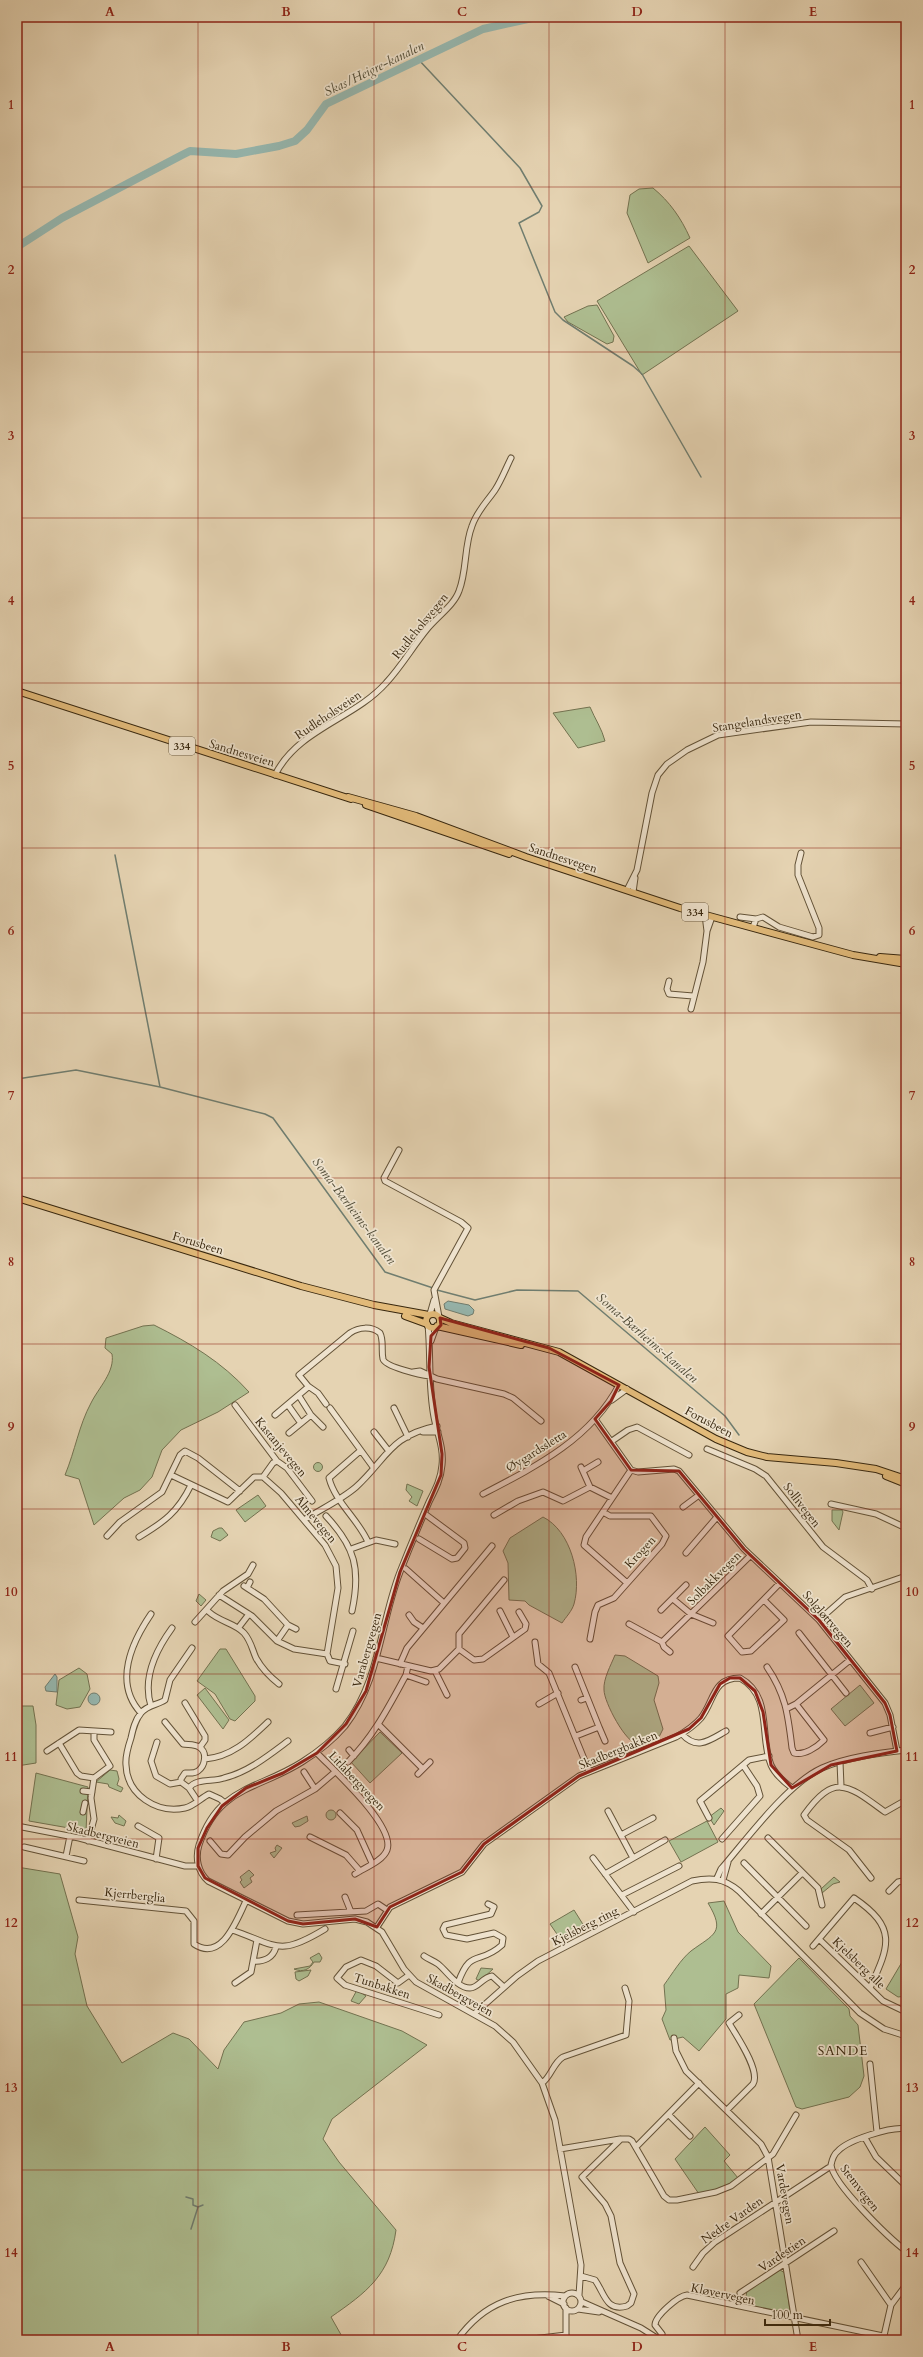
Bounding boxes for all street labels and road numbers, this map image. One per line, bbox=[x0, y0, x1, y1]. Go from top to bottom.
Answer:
street label: Rudleholsvegen bbox=[388, 590, 452, 662]
street label: Rudleholsveien bbox=[292, 687, 365, 743]
street label: Stangelandsvegen bbox=[711, 706, 803, 736]
street label: Sandnesveien bbox=[207, 735, 277, 771]
road number: 334 bbox=[169, 737, 195, 755]
street label: Sandnesvegen bbox=[527, 839, 600, 877]
road number: 334 bbox=[682, 903, 708, 921]
street label: Forusbeen bbox=[171, 1228, 226, 1258]
street label: Forusbeen bbox=[682, 1403, 736, 1441]
street label: Kastanjevegen bbox=[251, 1414, 311, 1480]
street label: Øygardssletta bbox=[503, 1426, 570, 1476]
street label: Sollivegen bbox=[780, 1479, 825, 1531]
street label: Almevegen bbox=[291, 1492, 341, 1546]
street label: Krogen bbox=[621, 1532, 659, 1572]
street label: Solbakkvegen bbox=[683, 1547, 745, 1609]
street label: Solgløttvegen bbox=[799, 1587, 857, 1651]
street label: Varabergvegen bbox=[349, 1611, 385, 1689]
street label: Skadbergbakken bbox=[576, 1727, 660, 1773]
street label: Litlabergvegen bbox=[325, 1748, 389, 1814]
street label: Skadbergveien bbox=[65, 1818, 141, 1852]
street label: Kjerrberglia bbox=[104, 1884, 167, 1906]
street label: Kjelsberg ring bbox=[549, 1902, 621, 1950]
street label: Kjelsberg alle bbox=[829, 1934, 889, 1992]
street label: Tunbakken bbox=[351, 1969, 413, 2003]
street label: Skadbergveien bbox=[424, 1970, 496, 2020]
street label: Stemvegen bbox=[836, 2161, 884, 2215]
street label: Vardevegen bbox=[772, 2163, 798, 2225]
street label: Nedre Varden bbox=[698, 2193, 766, 2247]
street label: Vardestien bbox=[755, 2232, 809, 2276]
street label: Kløvervegen bbox=[689, 2279, 757, 2309]

